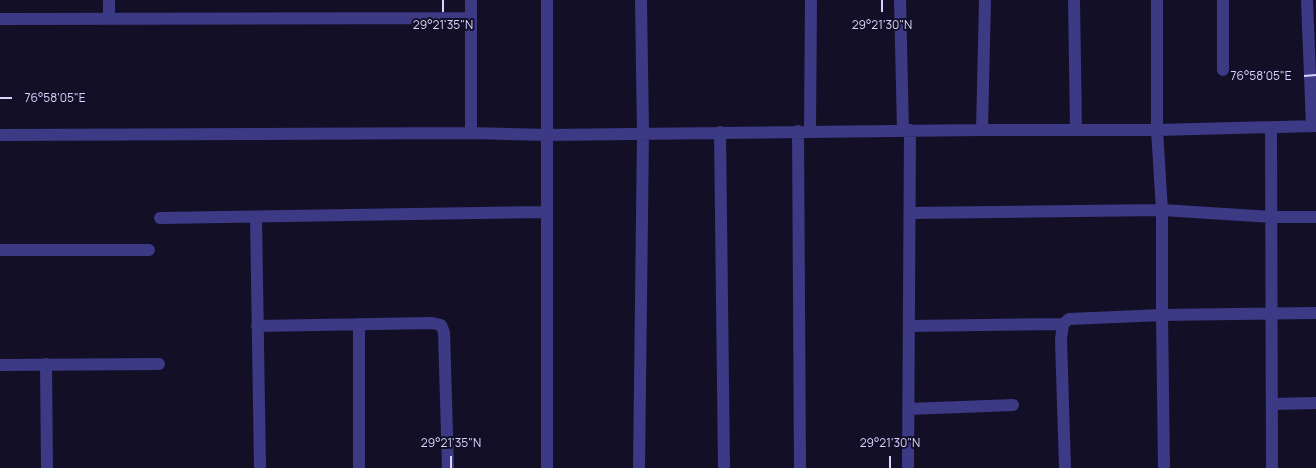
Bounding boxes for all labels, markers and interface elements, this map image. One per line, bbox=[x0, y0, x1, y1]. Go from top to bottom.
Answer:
text: 29°21'35"N bbox=[413, 16, 473, 33]
text: 29°21'30"N bbox=[852, 16, 912, 33]
text: 76°58'05"E bbox=[1230, 67, 1292, 84]
text: 76°58'05"E bbox=[24, 89, 86, 106]
text: 29°21'35"N bbox=[421, 434, 481, 451]
text: 29°21'30"N bbox=[860, 434, 920, 451]

